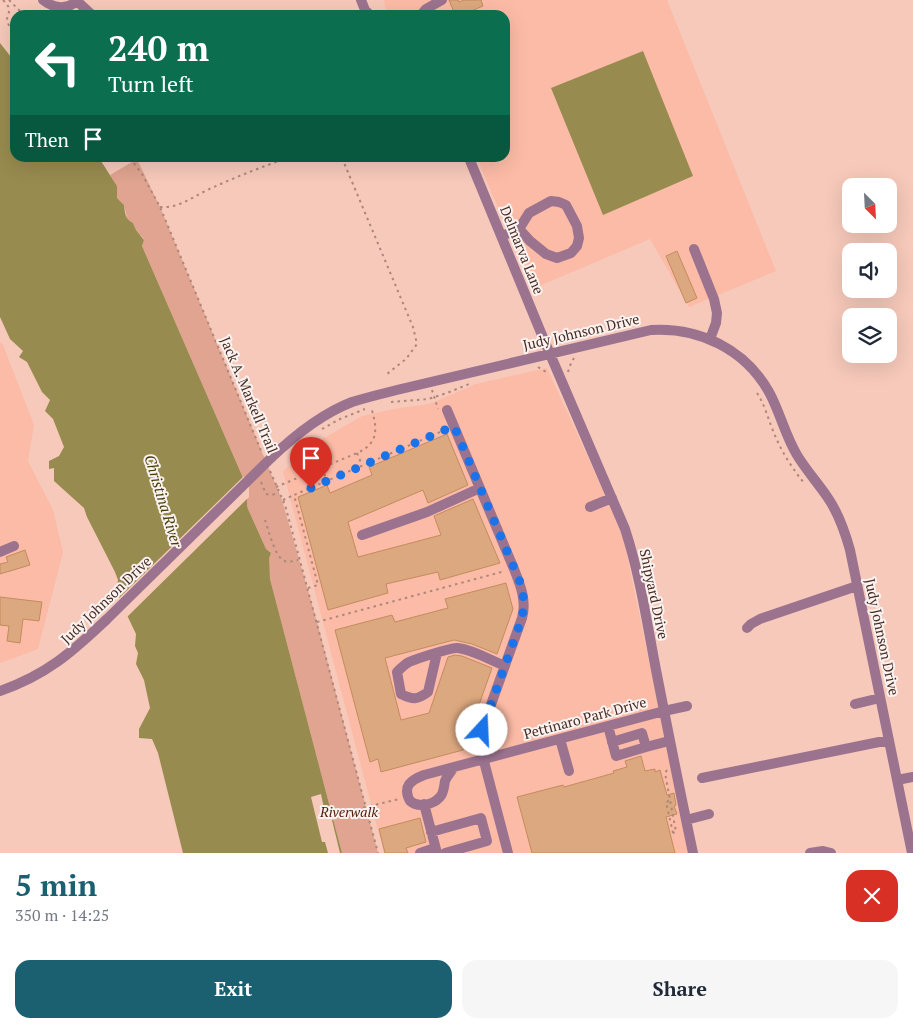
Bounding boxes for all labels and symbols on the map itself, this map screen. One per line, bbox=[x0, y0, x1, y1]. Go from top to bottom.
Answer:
north arrow bbox=[842, 178, 898, 232]
street label: Delmarva Lane bbox=[496, 203, 549, 297]
street label: Judy Johnson Drive bbox=[521, 309, 641, 354]
street label: Jack A. Markell Trail bbox=[216, 334, 283, 456]
pin bbox=[290, 437, 332, 488]
water label: Christina River bbox=[140, 452, 188, 551]
street label: Shipyard Drive bbox=[636, 547, 673, 641]
street label: Judy Johnson Drive bbox=[56, 551, 155, 648]
street label: Judy Johnson Drive bbox=[861, 577, 904, 697]
street label: Pettinaro Park Drive bbox=[521, 692, 648, 743]
position arrow bbox=[455, 703, 507, 755]
park label: Riverwalk bbox=[319, 802, 378, 821]

